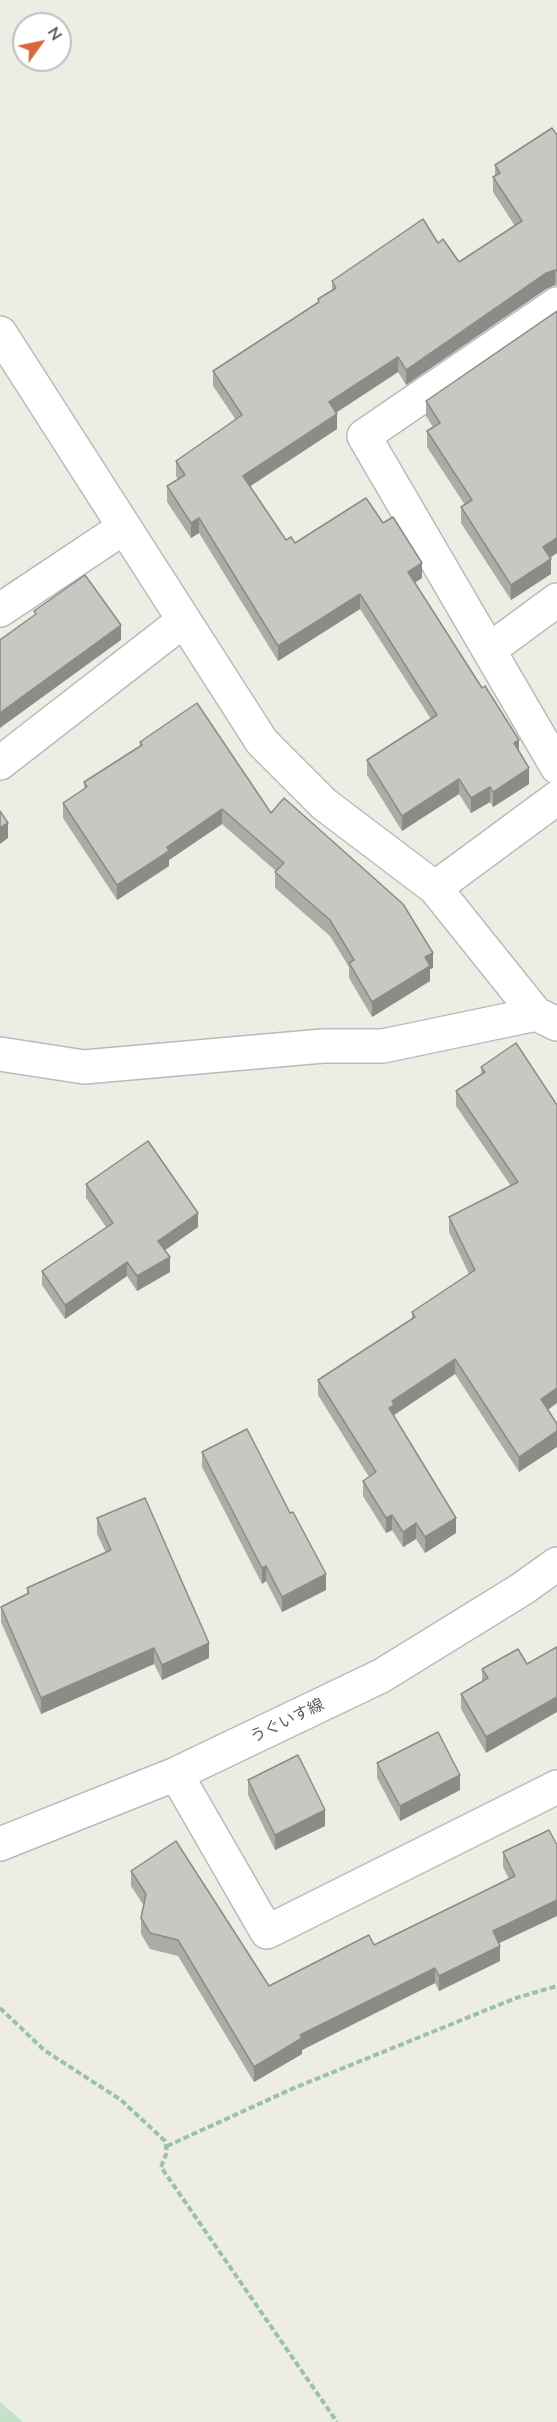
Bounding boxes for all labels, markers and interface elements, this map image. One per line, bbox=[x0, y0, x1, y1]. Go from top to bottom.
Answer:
north arrow bbox=[12, 12, 72, 72]
text: N bbox=[44, 23, 67, 44]
street label: うぐいす線 bbox=[247, 1695, 327, 1747]

